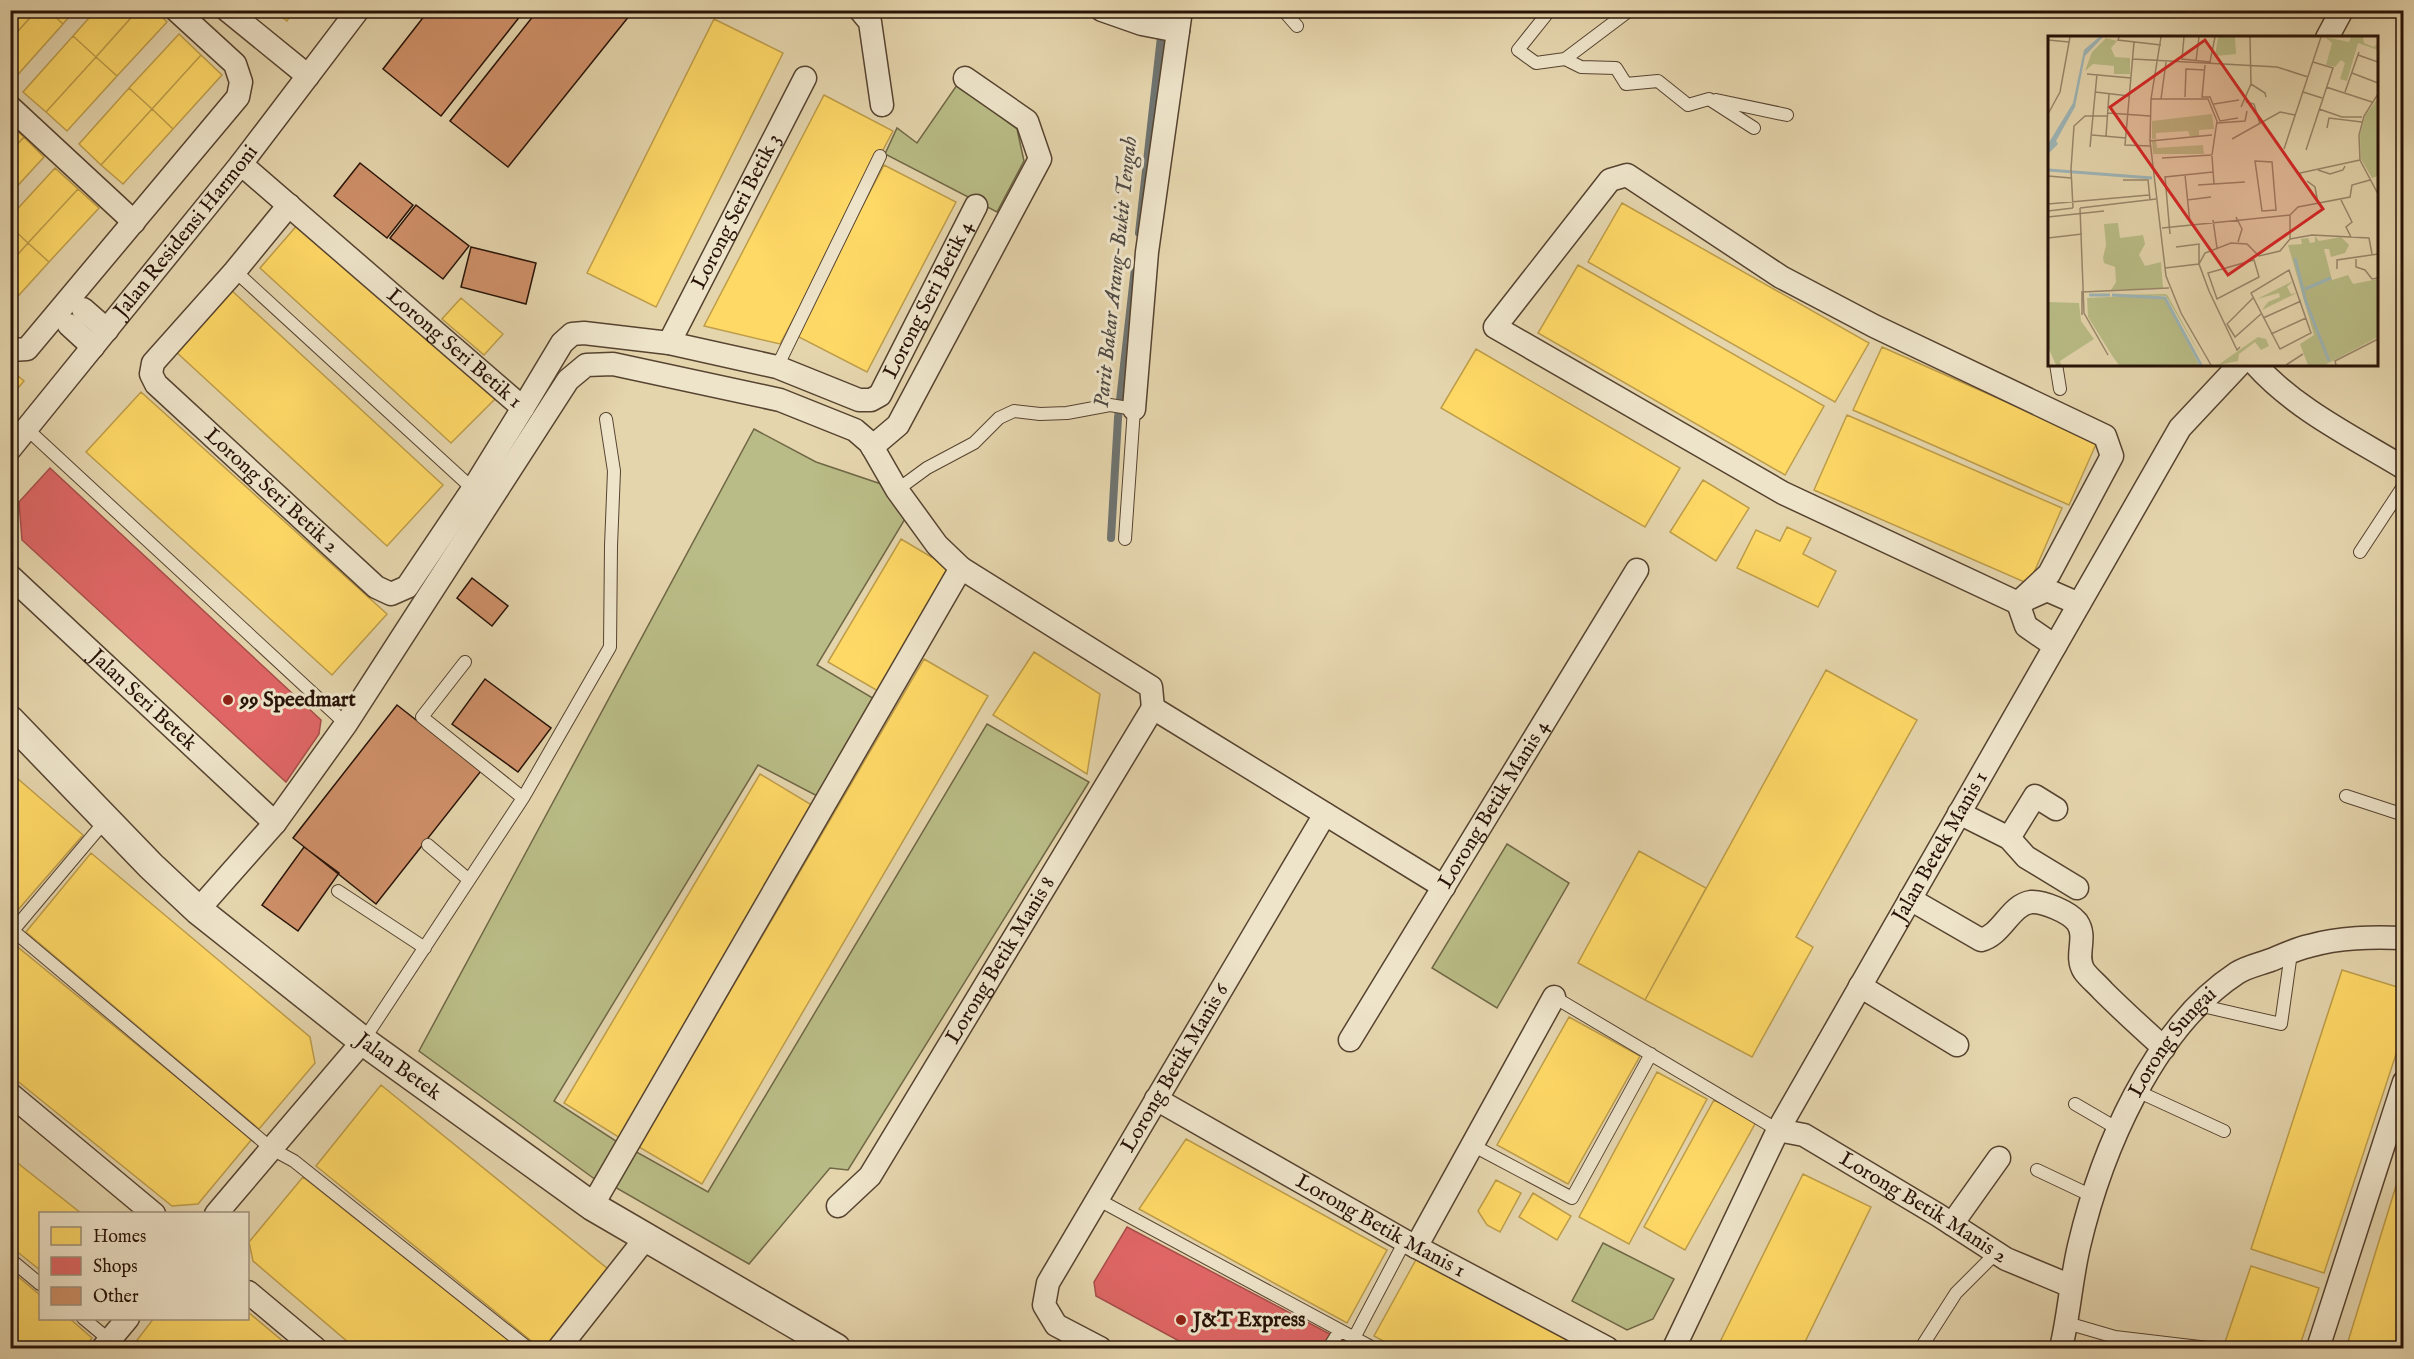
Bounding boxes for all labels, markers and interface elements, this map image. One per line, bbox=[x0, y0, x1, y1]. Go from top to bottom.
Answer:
inset map bbox=[2048, 36, 2378, 366]
street label: Lorong Seri Betik 3 bbox=[686, 129, 788, 294]
water label: Parit Bakar Arang-Bukit Tengah bbox=[1088, 135, 1144, 409]
street label: Jalan Residensi Harmoni bbox=[107, 139, 264, 325]
street label: Lorong Seri Betik 4 bbox=[877, 216, 980, 383]
street label: Lorong Seri Betik 1 bbox=[381, 282, 528, 415]
street label: Lorong Seri Betik 2 bbox=[199, 422, 344, 559]
street label: Jalan Seri Betek bbox=[82, 642, 203, 757]
place label: 99 Speedmart bbox=[239, 687, 357, 714]
marker: 99 Speedmart bbox=[221, 693, 235, 707]
street label: Lorong Betik Manis 4 bbox=[1432, 715, 1556, 894]
street label: Jalan Betek Manis 1 bbox=[1885, 766, 1994, 929]
street label: Lorong Betik Manis 8 bbox=[940, 872, 1061, 1049]
street label: Lorong Betik Manis 6 bbox=[1115, 978, 1236, 1157]
street label: Lorong Sungai bbox=[2122, 981, 2222, 1102]
street label: Jalan Betek bbox=[349, 1026, 447, 1107]
street label: Lorong Betik Manis 2 bbox=[1834, 1146, 2012, 1270]
street label: Lorong Betik Manis 1 bbox=[1291, 1168, 1470, 1284]
legend bbox=[39, 1212, 249, 1320]
text: Homes bbox=[93, 1226, 146, 1249]
text: Shops bbox=[93, 1256, 138, 1279]
text: Other bbox=[93, 1286, 139, 1309]
place label: J&T Express bbox=[1190, 1307, 1305, 1334]
marker: J&T Express bbox=[1174, 1313, 1188, 1327]

